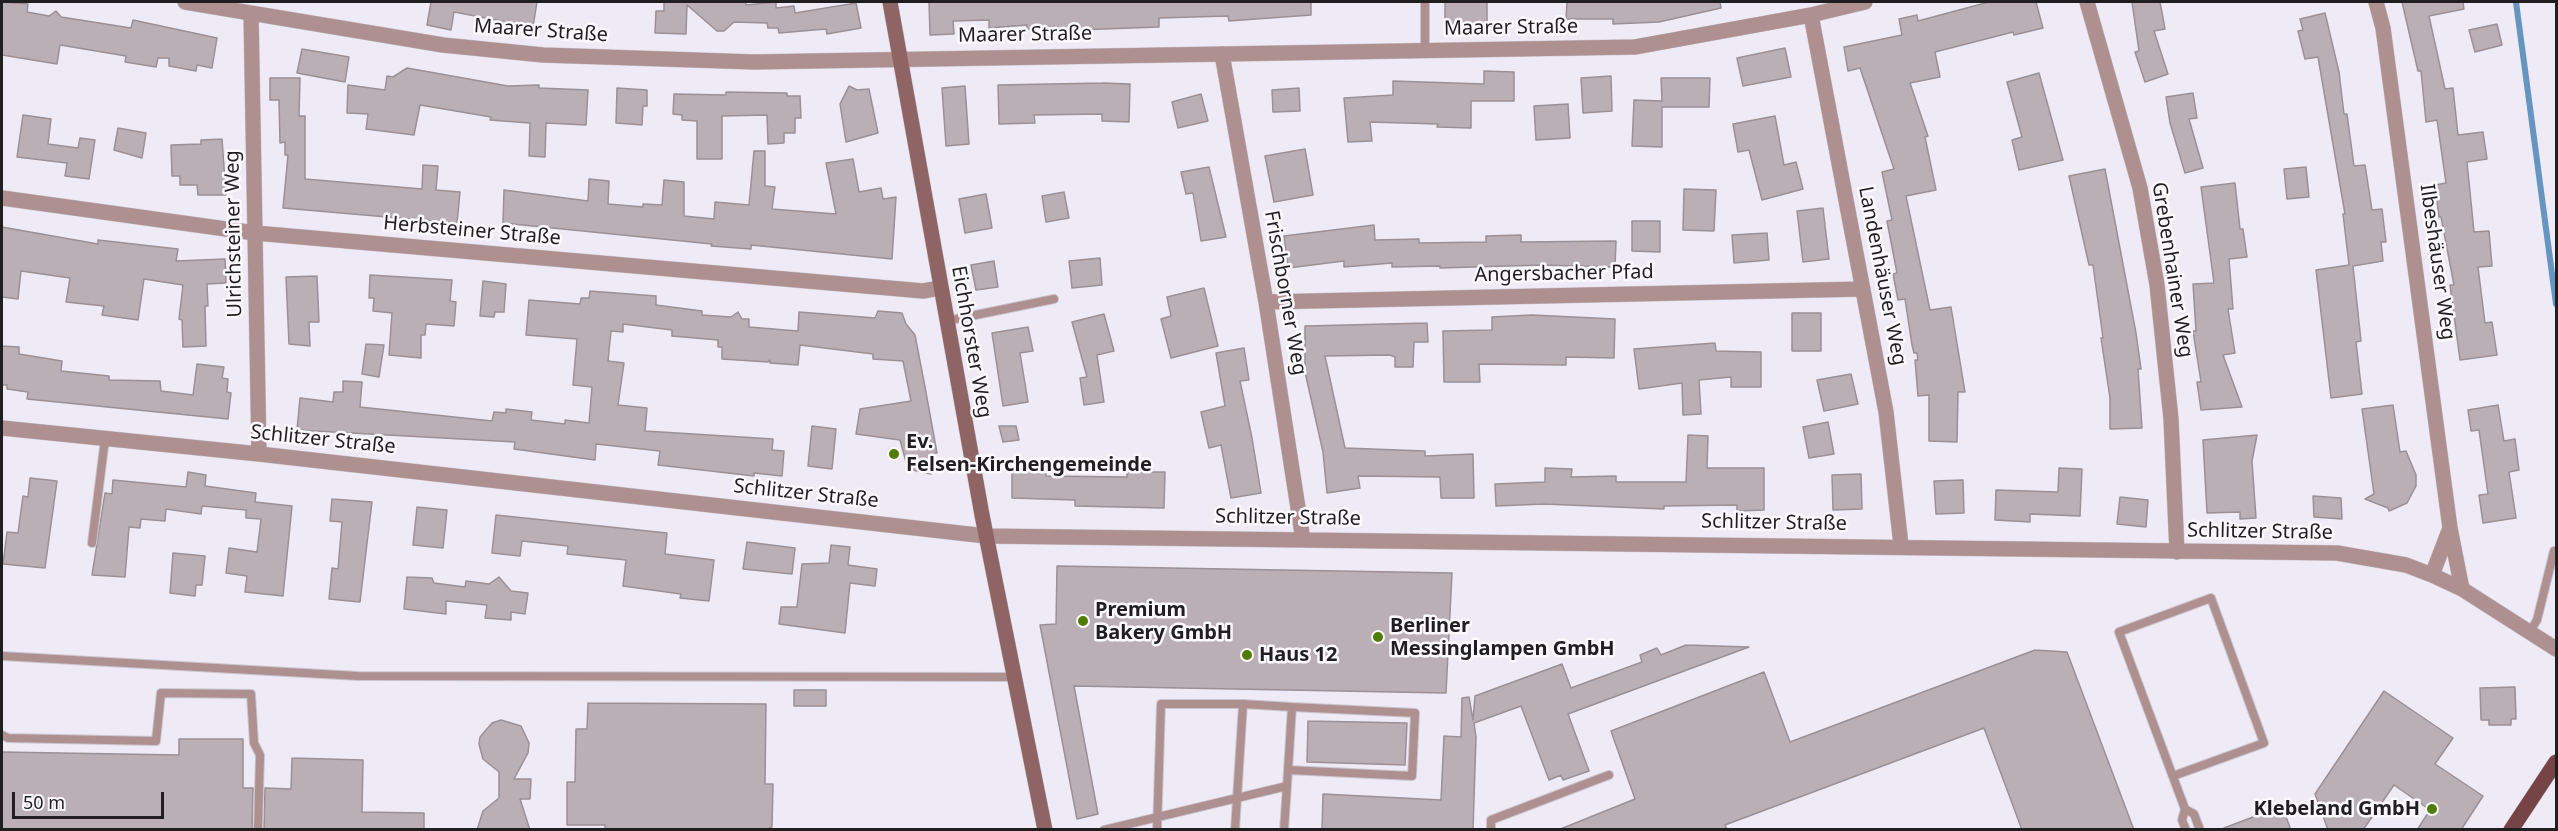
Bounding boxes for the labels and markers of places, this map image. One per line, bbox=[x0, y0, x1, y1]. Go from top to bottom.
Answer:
place label: Ev. Felsen-Kirchengemeinde bbox=[906, 430, 1152, 477]
marker: Ev. Felsen-Kirchengemeinde bbox=[887, 447, 901, 461]
place label: Premium Bakery GmbH bbox=[1095, 598, 1232, 645]
marker: Premium Bakery GmbH bbox=[1076, 614, 1090, 628]
place label: Berliner Messinglampen GmbH bbox=[1390, 614, 1615, 661]
marker: Berliner Messinglampen GmbH bbox=[1371, 630, 1385, 644]
place label: Haus 12 bbox=[1259, 643, 1337, 667]
marker: Haus 12 bbox=[1240, 648, 1254, 662]
place label: Klebeland GmbH bbox=[2254, 797, 2420, 821]
marker: Klebeland GmbH bbox=[2425, 802, 2439, 816]

